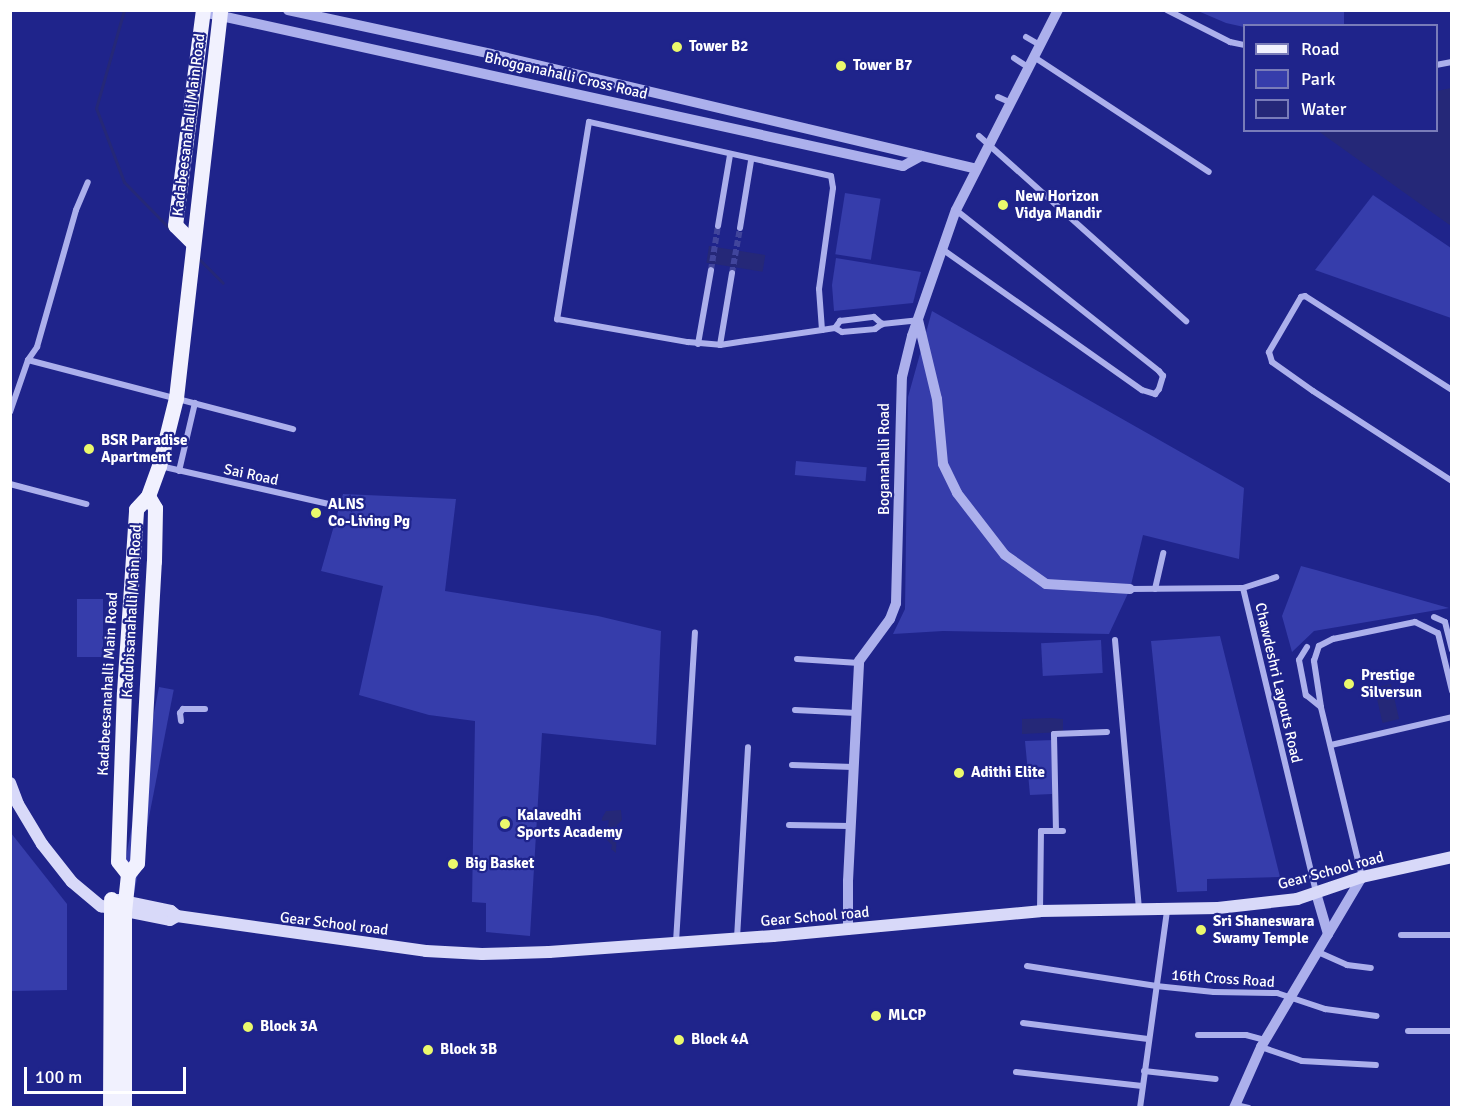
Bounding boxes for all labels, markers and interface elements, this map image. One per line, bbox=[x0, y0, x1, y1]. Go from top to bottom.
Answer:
legend bbox=[1243, 24, 1438, 132]
street label: Kadabeesanahalli Main Road bbox=[169, 33, 209, 217]
place label: Tower B2 bbox=[689, 38, 748, 56]
text: Road bbox=[1301, 38, 1340, 60]
marker: Tower B2 bbox=[670, 40, 684, 54]
street label: Bhogganahalli Cross Road bbox=[483, 48, 649, 104]
place label: Tower B7 bbox=[853, 57, 912, 75]
marker: Tower B7 bbox=[834, 59, 848, 73]
text: Park bbox=[1301, 68, 1336, 90]
text: Water bbox=[1301, 98, 1346, 120]
place label: New Horizon Vidya Mandir bbox=[1015, 187, 1102, 222]
marker: New Horizon Vidya Mandir bbox=[996, 198, 1010, 212]
street label: Boganahalli Road bbox=[876, 403, 894, 515]
place label: BSR Paradise Apartment bbox=[101, 431, 187, 466]
marker: BSR Paradise Apartment bbox=[82, 442, 96, 456]
street label: Sai Road bbox=[222, 460, 280, 490]
place label: ALNS Co-Living Pg bbox=[328, 495, 410, 530]
marker: ALNS Co-Living Pg bbox=[309, 506, 323, 520]
street label: Kadubisanahalli Main Road bbox=[118, 524, 146, 698]
street label: Kadabeesanahalli Main Road bbox=[94, 592, 122, 776]
street label: Chawdeshri Layouts Road bbox=[1251, 601, 1305, 765]
place label: Prestige Silversun bbox=[1361, 666, 1422, 701]
marker: Prestige Silversun bbox=[1342, 677, 1356, 691]
place label: Adithi Elite bbox=[971, 764, 1045, 782]
marker: Adithi Elite bbox=[952, 766, 966, 780]
place label: Kalavedhi Sports Academy bbox=[517, 806, 622, 841]
marker: Kalavedhi Sports Academy bbox=[498, 817, 512, 831]
street label: Gear School road bbox=[1276, 848, 1386, 894]
place label: Big Basket bbox=[465, 855, 534, 873]
marker: Big Basket bbox=[446, 857, 460, 871]
street label: Gear School road bbox=[760, 903, 870, 931]
street label: Gear School road bbox=[279, 908, 389, 940]
place label: Sri Shaneswara Swamy Temple bbox=[1213, 912, 1314, 947]
marker: Sri Shaneswara Swamy Temple bbox=[1194, 923, 1208, 937]
street label: 16th Cross Road bbox=[1171, 966, 1275, 992]
place label: MLCP bbox=[888, 1007, 926, 1025]
marker: MLCP bbox=[869, 1009, 883, 1023]
place label: Block 3A bbox=[260, 1018, 318, 1036]
marker: Block 3A bbox=[241, 1020, 255, 1034]
place label: Block 4A bbox=[691, 1031, 749, 1049]
marker: Block 4A bbox=[672, 1033, 686, 1047]
place label: Block 3B bbox=[440, 1041, 497, 1059]
marker: Block 3B bbox=[421, 1043, 435, 1057]
scale bar bbox=[27, 1055, 189, 1093]
text: 100 m bbox=[35, 1066, 82, 1088]

